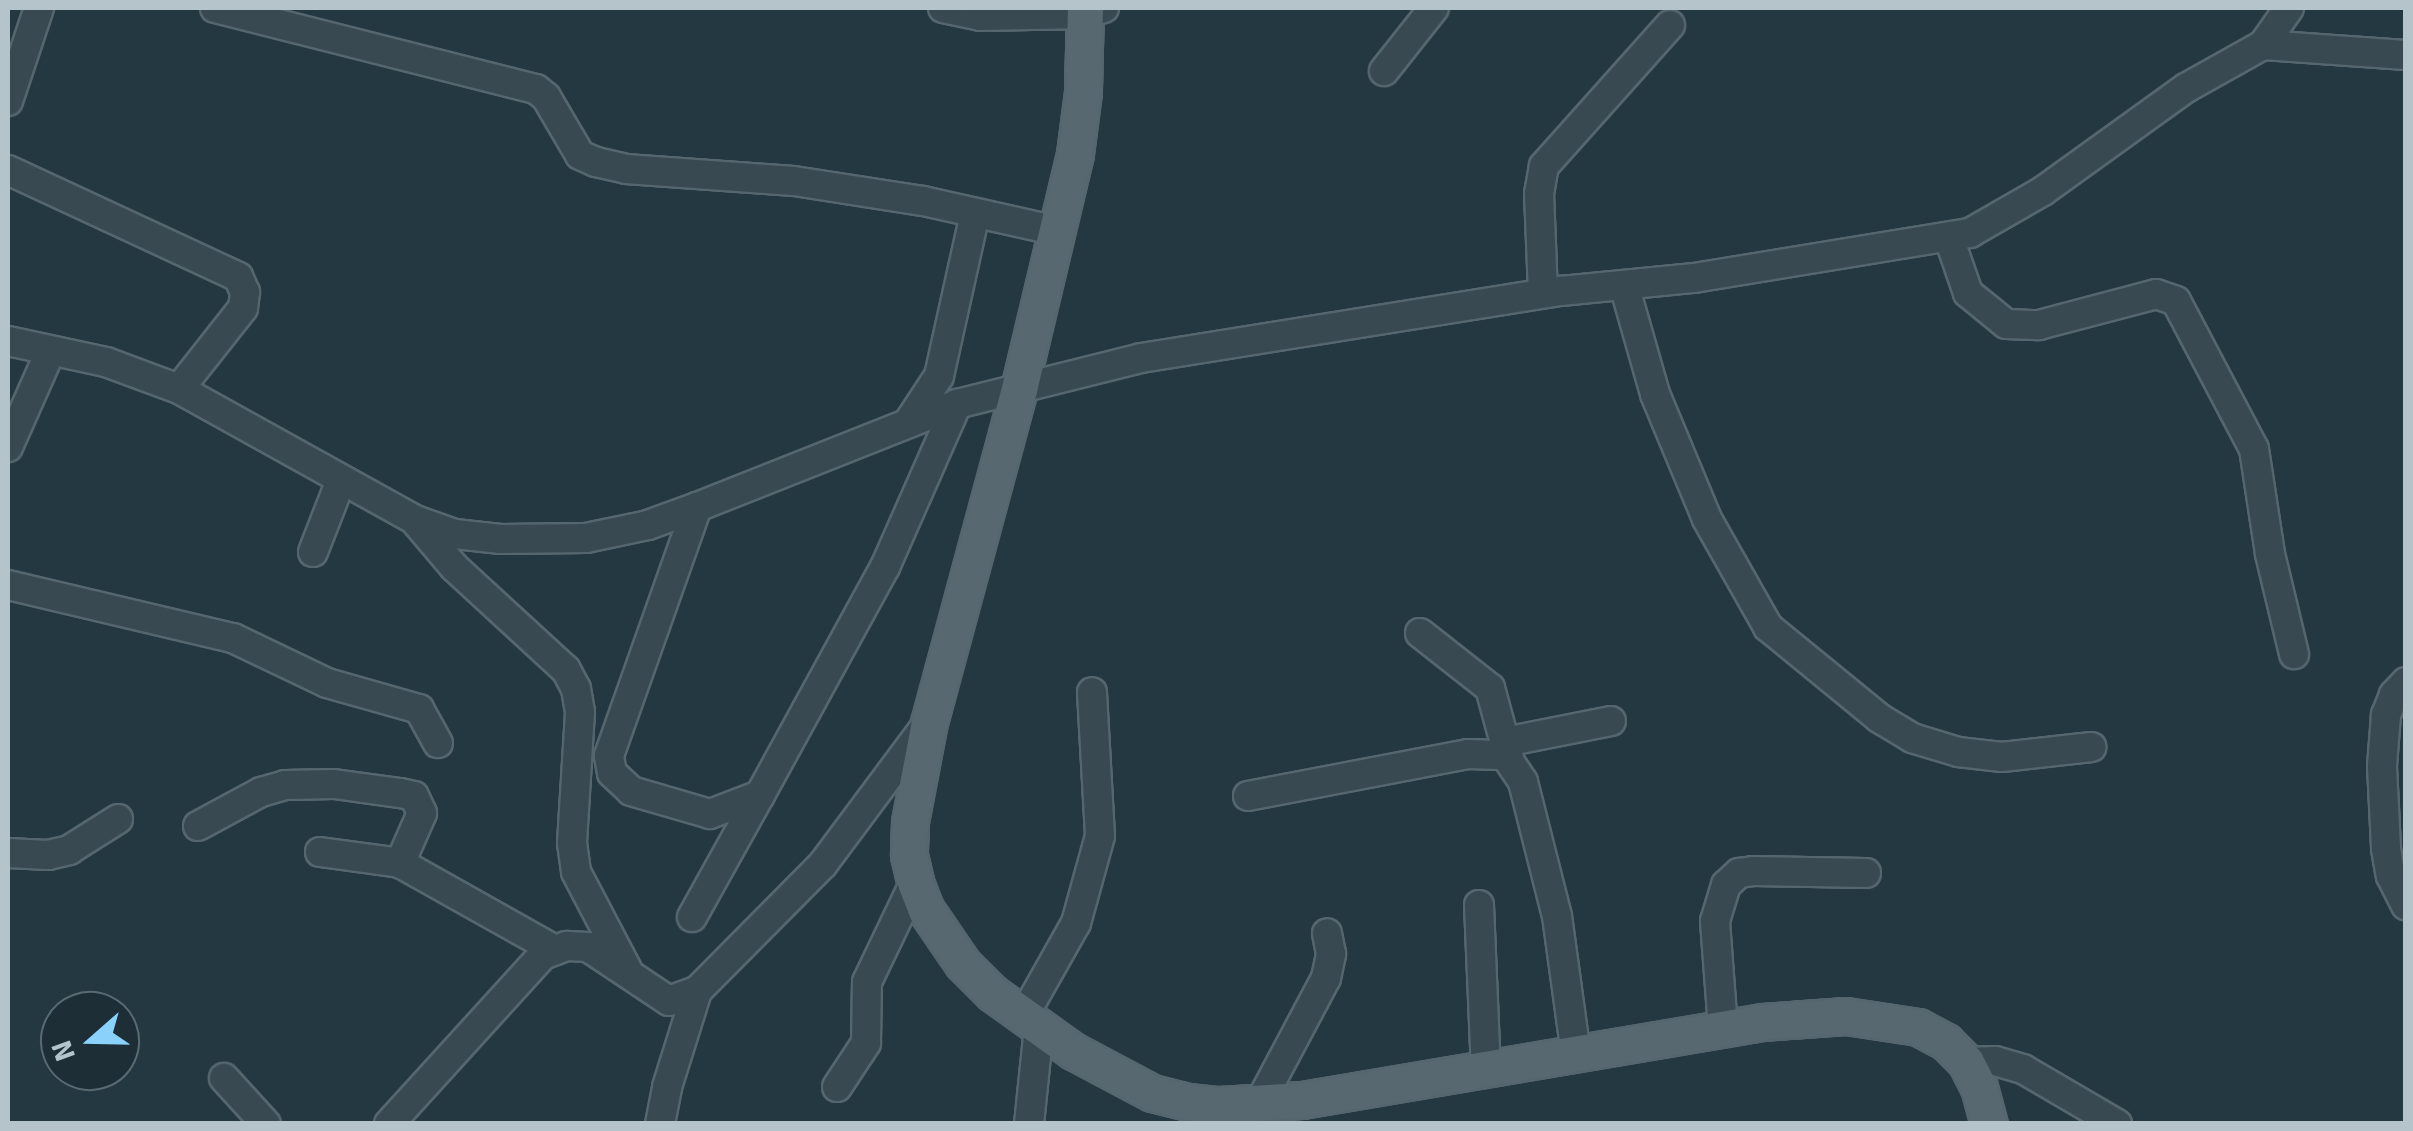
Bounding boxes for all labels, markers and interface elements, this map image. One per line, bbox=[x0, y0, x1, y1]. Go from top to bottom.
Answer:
north arrow bbox=[40, 991, 140, 1091]
text: N bbox=[44, 1036, 83, 1066]

